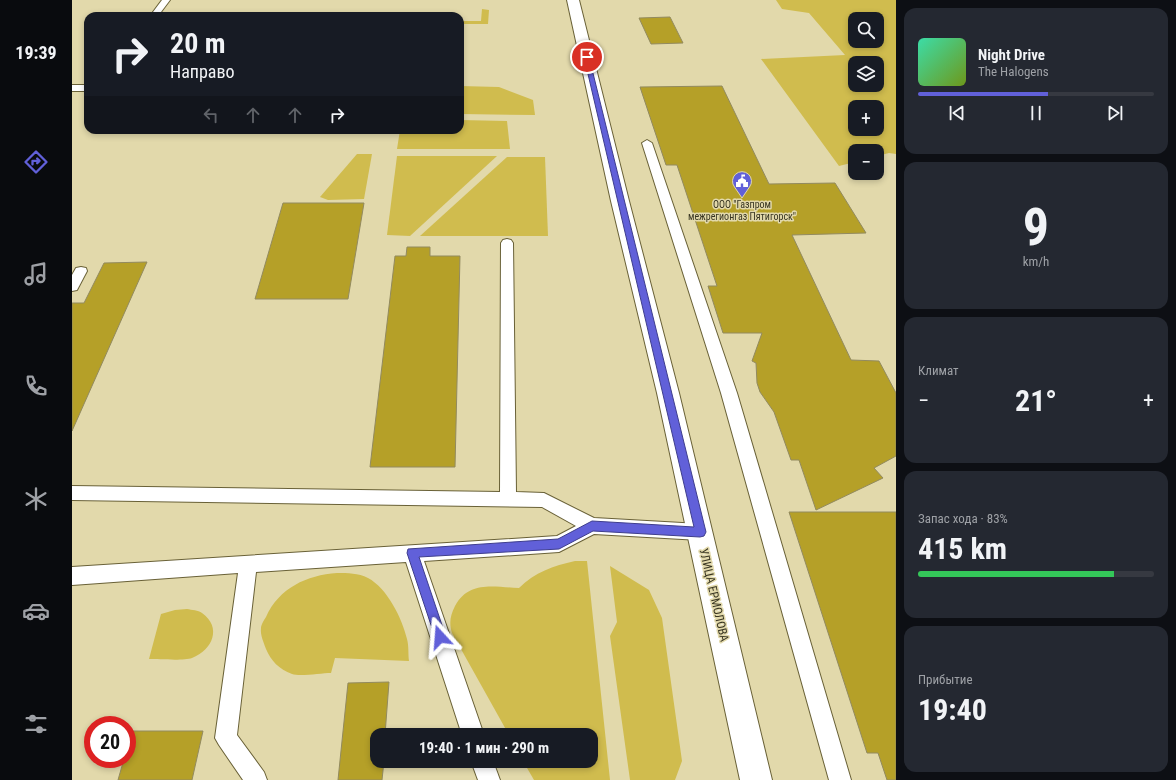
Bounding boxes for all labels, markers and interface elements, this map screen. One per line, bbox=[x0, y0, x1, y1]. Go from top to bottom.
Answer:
map controls bbox=[848, 12, 884, 180]
button: search bbox=[848, 12, 884, 48]
text: 20 m bbox=[170, 27, 226, 60]
icon: right bbox=[104, 28, 156, 80]
pin bbox=[570, 40, 604, 74]
text: 19:39 bbox=[15, 42, 57, 63]
icon: arrive bbox=[576, 46, 598, 68]
text: Night Drive bbox=[978, 46, 1045, 64]
button: layers bbox=[848, 56, 884, 92]
text: Направо bbox=[170, 61, 235, 82]
text: The Halogens bbox=[978, 64, 1049, 79]
button: + bbox=[848, 100, 884, 136]
icon: previous bbox=[946, 102, 968, 124]
icon: pause bbox=[1025, 102, 1047, 124]
icon: next bbox=[1104, 102, 1126, 124]
icon: left bbox=[200, 104, 222, 126]
icon: ahead bbox=[242, 104, 264, 126]
icon: ahead bbox=[284, 104, 306, 126]
icon: right bbox=[326, 104, 348, 126]
button: − bbox=[848, 144, 884, 180]
icon: directions bbox=[22, 148, 50, 176]
public building icon: ООО "Газпром межрегионгаз Пятигорск" bbox=[731, 170, 753, 198]
text: 9 bbox=[1023, 197, 1049, 258]
place label: ООО "Газпром межрегионгаз Пятигорск" bbox=[688, 199, 796, 222]
text: km/h bbox=[1023, 254, 1049, 269]
icon: music bbox=[22, 260, 50, 288]
text: Климат bbox=[918, 363, 959, 378]
icon: phone bbox=[22, 372, 50, 400]
text: 21° bbox=[1015, 383, 1057, 418]
text: − bbox=[918, 388, 929, 413]
text: + bbox=[1143, 388, 1154, 413]
icon: climate bbox=[22, 485, 50, 513]
text: Запас хода · 83% bbox=[918, 511, 1008, 526]
text: 415 km bbox=[918, 531, 1007, 566]
street label: УЛИЦА ЕРМОЛОВА bbox=[696, 547, 732, 643]
icon: car bbox=[22, 597, 50, 625]
position arrow bbox=[419, 616, 461, 658]
text: Прибытие bbox=[918, 672, 973, 687]
text: 19:40 bbox=[918, 692, 987, 727]
icon: filters bbox=[22, 710, 50, 738]
speed limit sign: 20 bbox=[84, 716, 136, 768]
text: 19:40 · 1 мин · 290 m bbox=[419, 739, 549, 757]

